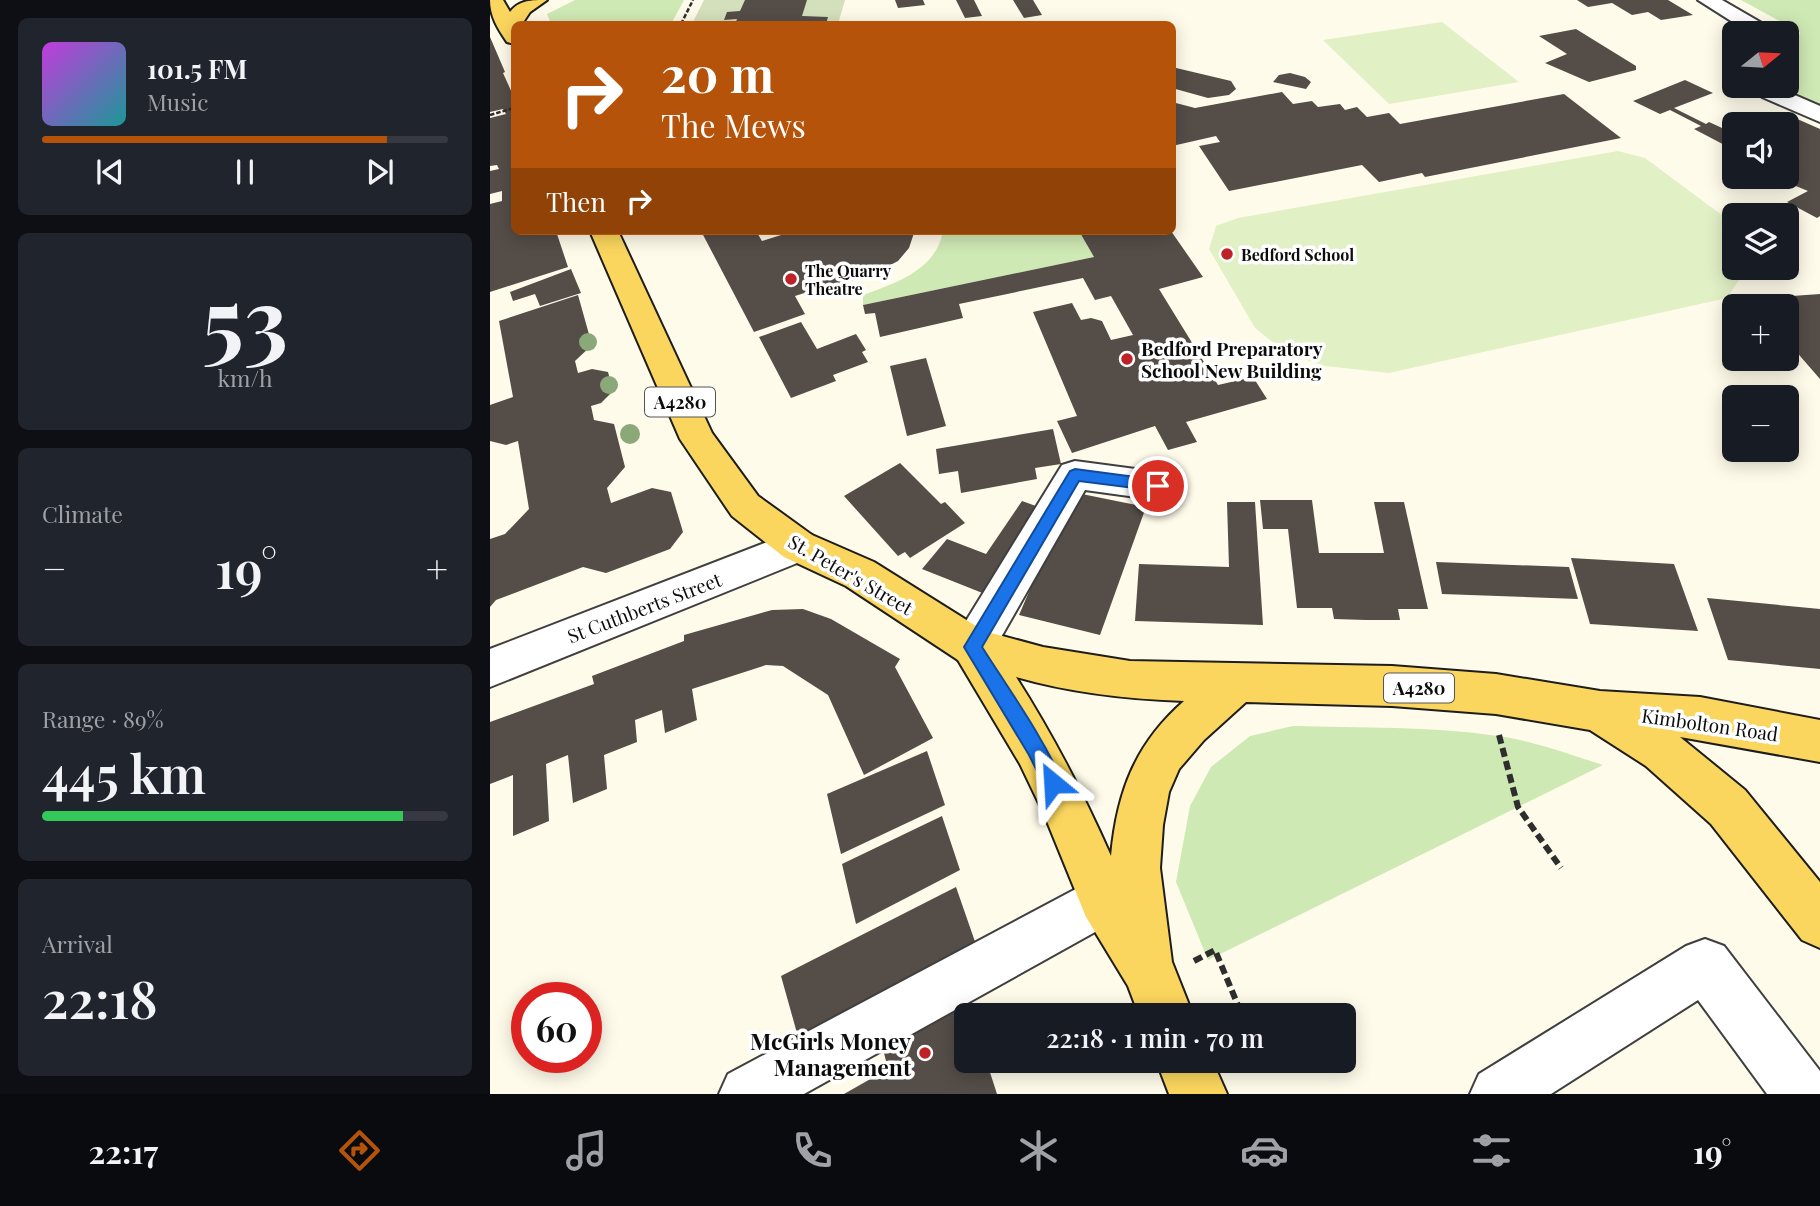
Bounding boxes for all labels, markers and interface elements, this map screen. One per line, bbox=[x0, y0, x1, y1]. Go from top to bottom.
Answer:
north arrow bbox=[1722, 21, 1799, 98]
map controls bbox=[1722, 21, 1799, 462]
text: 20 m bbox=[661, 40, 774, 105]
icon: right bbox=[546, 49, 637, 140]
text: 101.5 FM bbox=[147, 51, 247, 86]
text: Music bbox=[147, 86, 208, 117]
text: The Mews bbox=[661, 103, 806, 146]
button: sound bbox=[1722, 112, 1799, 189]
icon: previous bbox=[91, 153, 129, 191]
icon: pause bbox=[226, 153, 264, 191]
icon: next bbox=[361, 153, 399, 191]
icon: right bbox=[620, 182, 658, 220]
text: Then bbox=[546, 184, 606, 219]
button: layers bbox=[1722, 203, 1799, 280]
place label: Bedford School bbox=[1241, 244, 1354, 265]
marker: Bedford School bbox=[1219, 246, 1235, 262]
text: 53 bbox=[202, 256, 288, 377]
place label: The Quarry Theatre bbox=[805, 260, 892, 299]
marker: The Quarry Theatre bbox=[783, 271, 799, 287]
button: + bbox=[1722, 294, 1799, 371]
place label: Bedford Preparatory School New Building bbox=[1141, 335, 1323, 383]
marker: Bedford Preparatory School New Building bbox=[1119, 351, 1135, 367]
text: km/h bbox=[217, 362, 273, 393]
button: − bbox=[1722, 385, 1799, 462]
road number: A4280 bbox=[645, 388, 715, 416]
pin bbox=[1128, 456, 1188, 516]
icon: arrive bbox=[1139, 467, 1177, 505]
text: Climate bbox=[42, 498, 123, 529]
street label: St. Peter's Street bbox=[784, 528, 918, 620]
text: 19° bbox=[215, 533, 277, 602]
text: − bbox=[42, 542, 67, 593]
text: + bbox=[426, 542, 448, 593]
street label: St Cuthberts Street bbox=[563, 566, 725, 648]
road number: A4280 bbox=[1384, 674, 1454, 702]
street label: Kimbolton Road bbox=[1640, 702, 1780, 746]
text: Range · 89% bbox=[42, 703, 164, 734]
text: 445 km bbox=[42, 738, 206, 807]
position arrow bbox=[1016, 746, 1090, 820]
text: Arrival bbox=[42, 928, 113, 959]
text: 22:18 bbox=[42, 963, 158, 1032]
speed limit sign: 60 bbox=[511, 982, 602, 1073]
text: 22:18 · 1 min · 70 m bbox=[1046, 1020, 1264, 1055]
place label: McGirls Money Management bbox=[750, 1025, 912, 1082]
marker: McGirls Money Management bbox=[917, 1045, 933, 1061]
icon: directions bbox=[335, 1126, 384, 1175]
icon: music bbox=[562, 1126, 611, 1175]
icon: phone bbox=[788, 1126, 837, 1175]
icon: climate bbox=[1014, 1126, 1063, 1175]
icon: car bbox=[1240, 1126, 1289, 1175]
icon: filters bbox=[1467, 1126, 1516, 1175]
text: 22:17 bbox=[89, 1129, 158, 1172]
text: 19° bbox=[1693, 1129, 1731, 1172]

